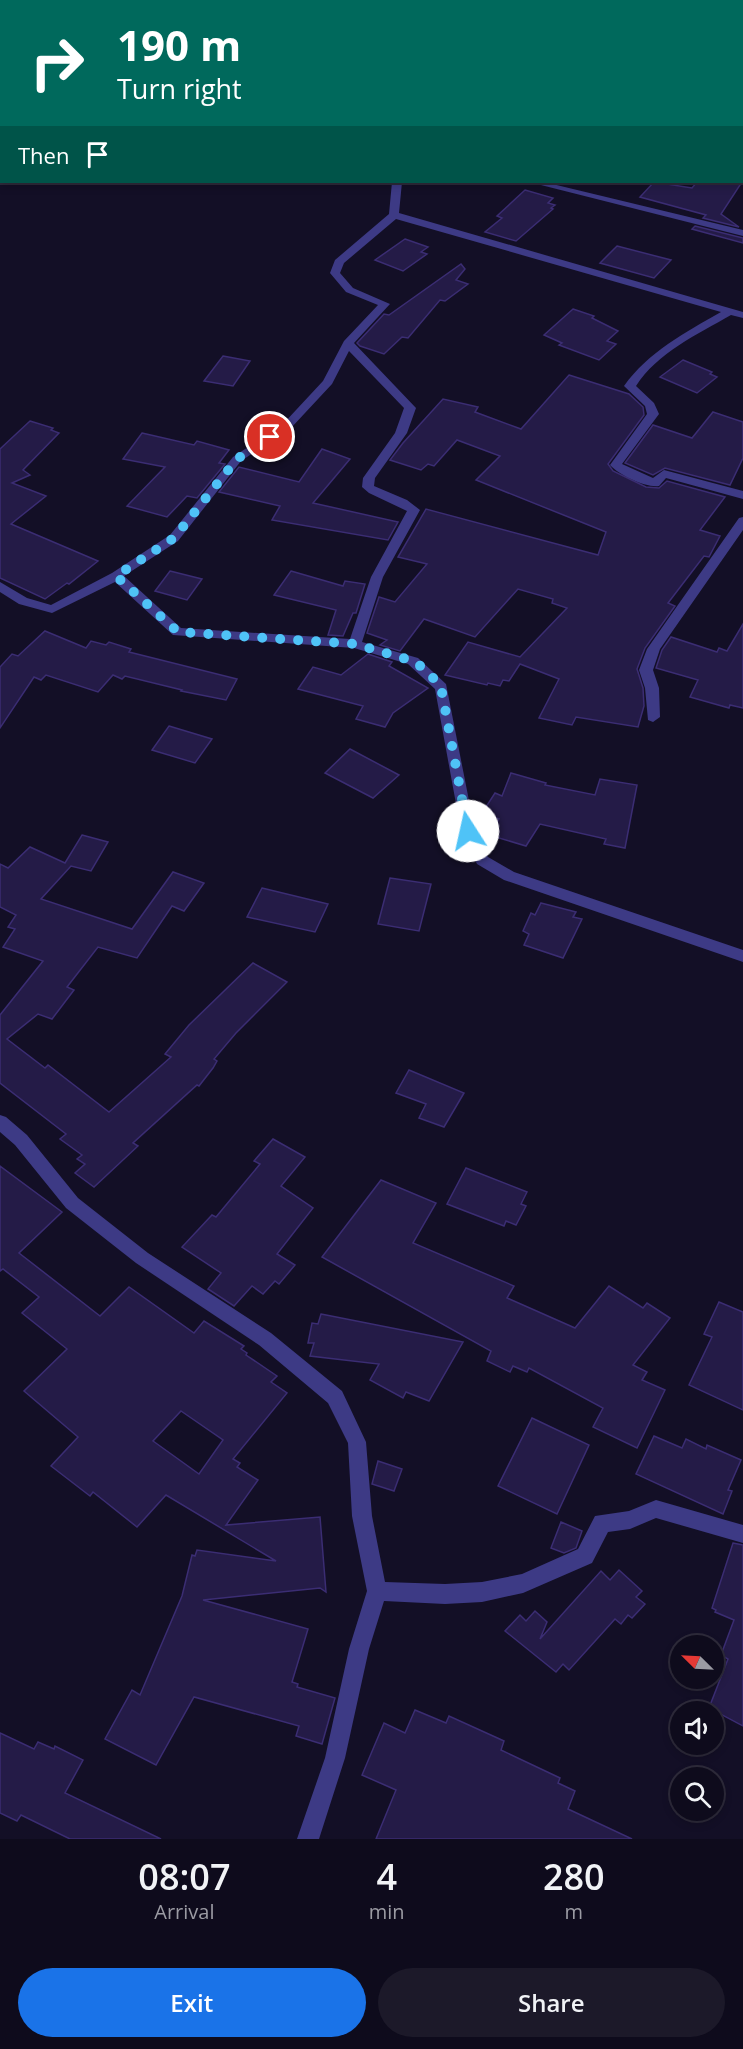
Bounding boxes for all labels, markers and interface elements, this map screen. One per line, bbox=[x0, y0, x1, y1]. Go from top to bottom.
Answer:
text: 190 m bbox=[117, 16, 241, 73]
icon: right bbox=[18, 24, 96, 102]
text: Turn right bbox=[117, 70, 242, 107]
icon: arrive bbox=[81, 138, 114, 171]
text: Then bbox=[18, 140, 69, 170]
pin bbox=[244, 411, 295, 462]
icon: arrive bbox=[253, 420, 286, 453]
position arrow bbox=[436, 799, 500, 863]
north arrow bbox=[670, 1635, 724, 1689]
map controls bbox=[670, 1635, 724, 1821]
button: sound bbox=[670, 1701, 724, 1755]
button: search bbox=[670, 1767, 724, 1821]
text: 08:07 bbox=[138, 1852, 231, 1901]
text: 4 bbox=[376, 1852, 397, 1901]
text: 280 bbox=[543, 1852, 605, 1901]
text: Arrival bbox=[154, 1898, 215, 1925]
text: min bbox=[369, 1898, 405, 1925]
text: m bbox=[565, 1898, 583, 1925]
button: Exit bbox=[18, 1968, 366, 2037]
button: Share bbox=[378, 1968, 725, 2037]

